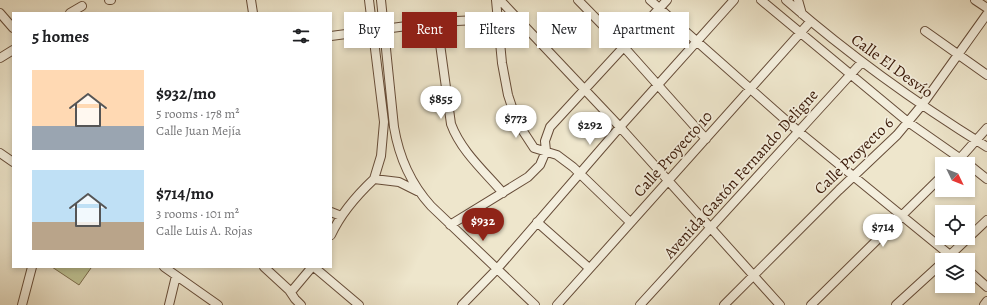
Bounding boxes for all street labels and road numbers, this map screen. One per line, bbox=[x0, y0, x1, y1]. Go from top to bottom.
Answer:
street label: Calle El Desvío bbox=[846, 29, 938, 103]
street label: Avenida Gastón Fernando Deligne bbox=[658, 84, 823, 264]
street label: Calle Proyecto 10 bbox=[628, 106, 718, 202]
street label: Calle Proyecto 6 bbox=[809, 112, 899, 200]

